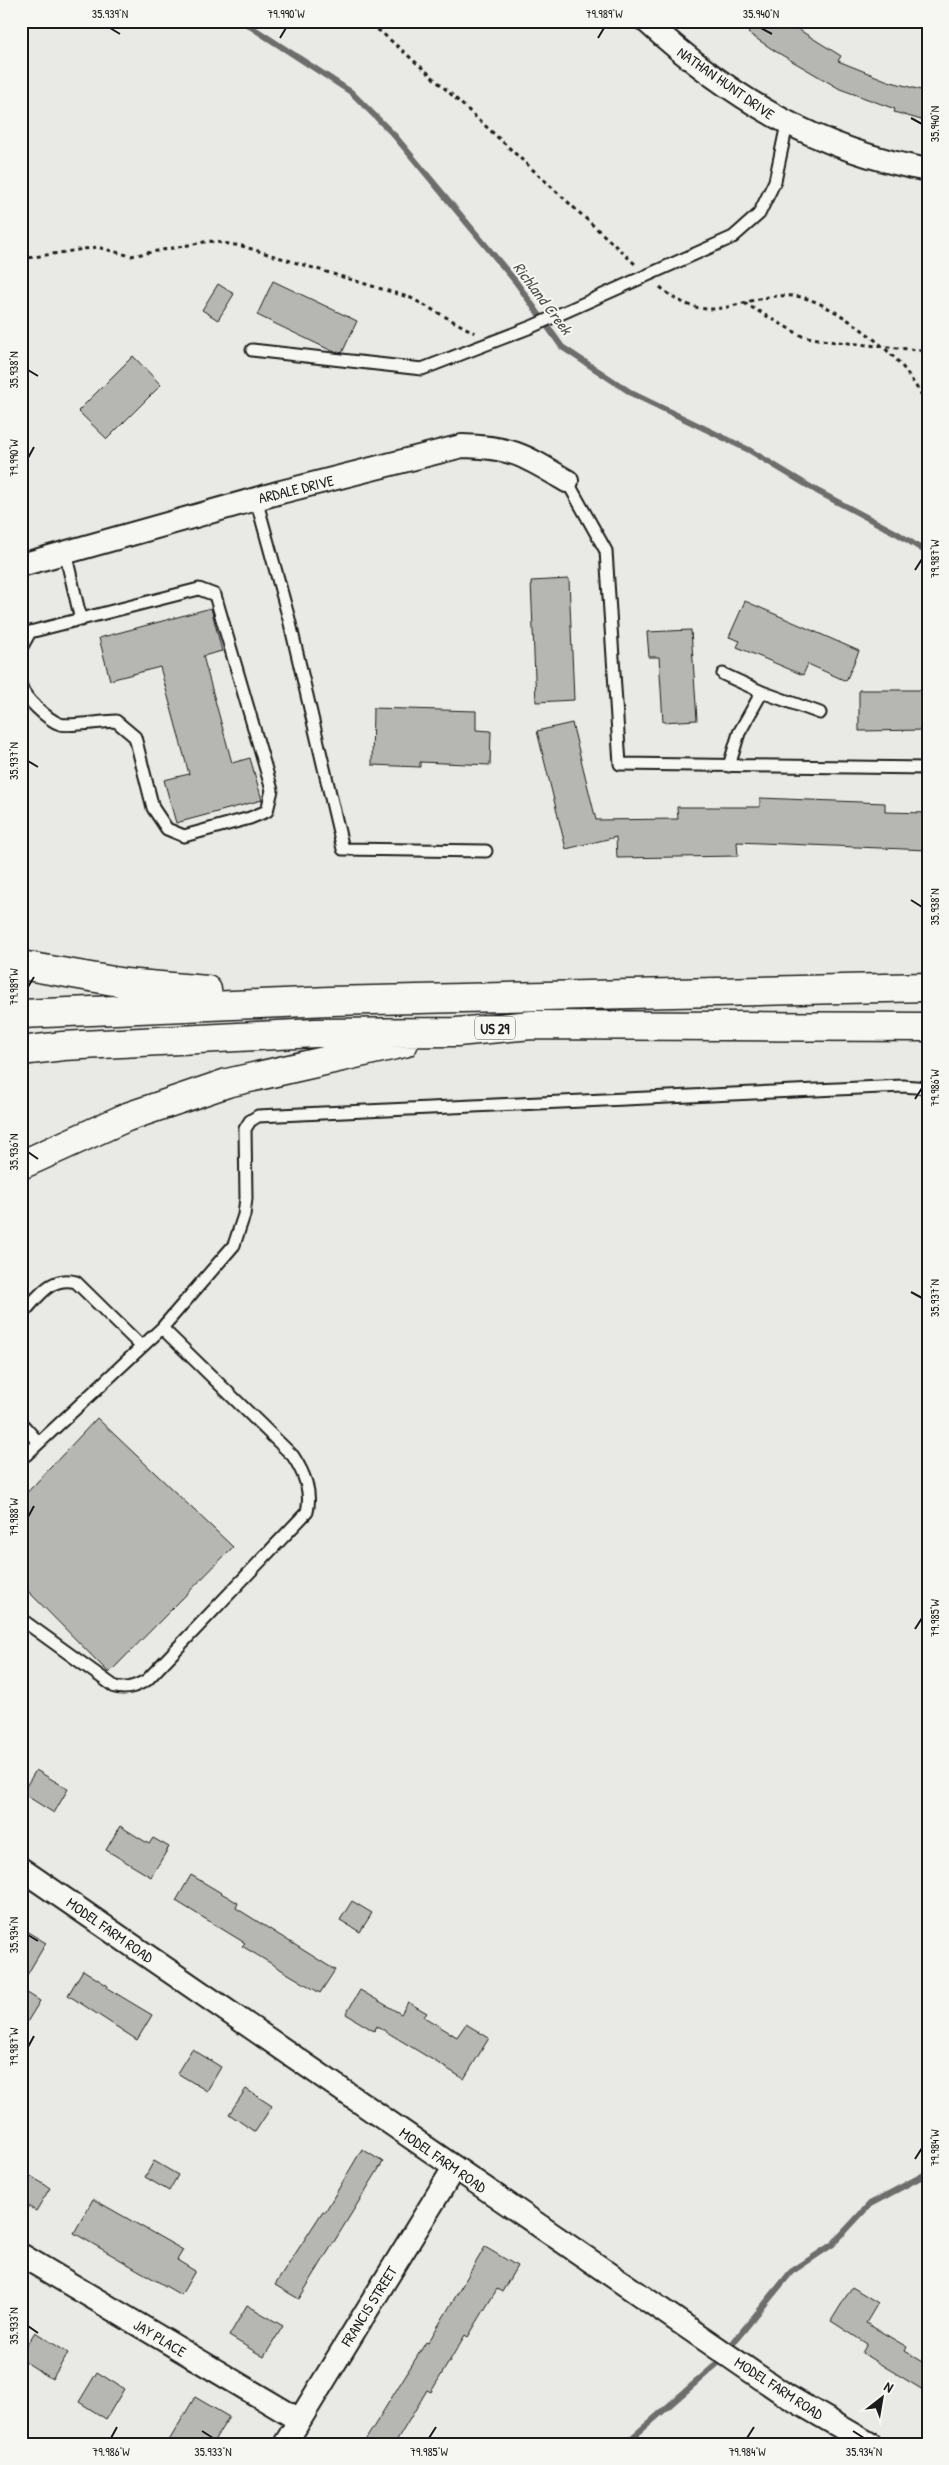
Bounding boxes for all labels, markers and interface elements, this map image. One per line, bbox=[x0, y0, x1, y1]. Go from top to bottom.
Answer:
text: 35.939°N bbox=[92, 5, 128, 22]
text: 79.990°W bbox=[267, 5, 305, 22]
text: 79.989°W bbox=[585, 5, 623, 22]
text: 35.940°N bbox=[743, 5, 779, 22]
street label: NATHAN HUNT DRIVE bbox=[673, 42, 779, 125]
text: 35.940°N bbox=[926, 106, 943, 142]
water label: Richland Creek bbox=[508, 257, 578, 340]
text: 35.938°N bbox=[5, 351, 22, 389]
text: 79.990°W bbox=[5, 439, 22, 477]
street label: ARDALE DRIVE bbox=[256, 469, 336, 508]
text: 79.987°W bbox=[926, 539, 943, 578]
text: 35.937°N bbox=[5, 742, 22, 780]
text: 35.938°N bbox=[926, 888, 943, 926]
text: 79.989°W bbox=[5, 968, 22, 1006]
road number: US 29 bbox=[475, 1016, 515, 1040]
text: 79.986°W bbox=[926, 1069, 943, 1107]
text: 35.936°N bbox=[5, 1134, 22, 1170]
text: 35.937°N bbox=[926, 1279, 943, 1317]
text: 79.988°W bbox=[5, 1497, 22, 1536]
text: 79.985°W bbox=[926, 1599, 943, 1637]
street label: MODEL FARM ROAD bbox=[62, 1892, 158, 1968]
text: 35.934°N bbox=[5, 1917, 22, 1953]
text: 79.987°W bbox=[5, 2027, 22, 2066]
street label: MODEL FARM ROAD bbox=[395, 2122, 491, 2198]
text: 79.984°W bbox=[926, 2129, 943, 2167]
street label: FRANCIS STREET bbox=[336, 2261, 402, 2351]
text: 35.933°N bbox=[5, 2307, 22, 2345]
street label: JAY PLACE bbox=[130, 2314, 191, 2362]
street label: MODEL FARM ROAD bbox=[731, 2351, 828, 2425]
north arrow bbox=[856, 2372, 906, 2422]
text: N bbox=[881, 2376, 898, 2397]
text: 79.986°W bbox=[92, 2443, 130, 2460]
text: 35.933°N bbox=[194, 2443, 232, 2460]
text: 79.985°W bbox=[410, 2443, 448, 2460]
text: 79.984°W bbox=[728, 2443, 766, 2460]
text: 35.934°N bbox=[846, 2443, 882, 2460]

